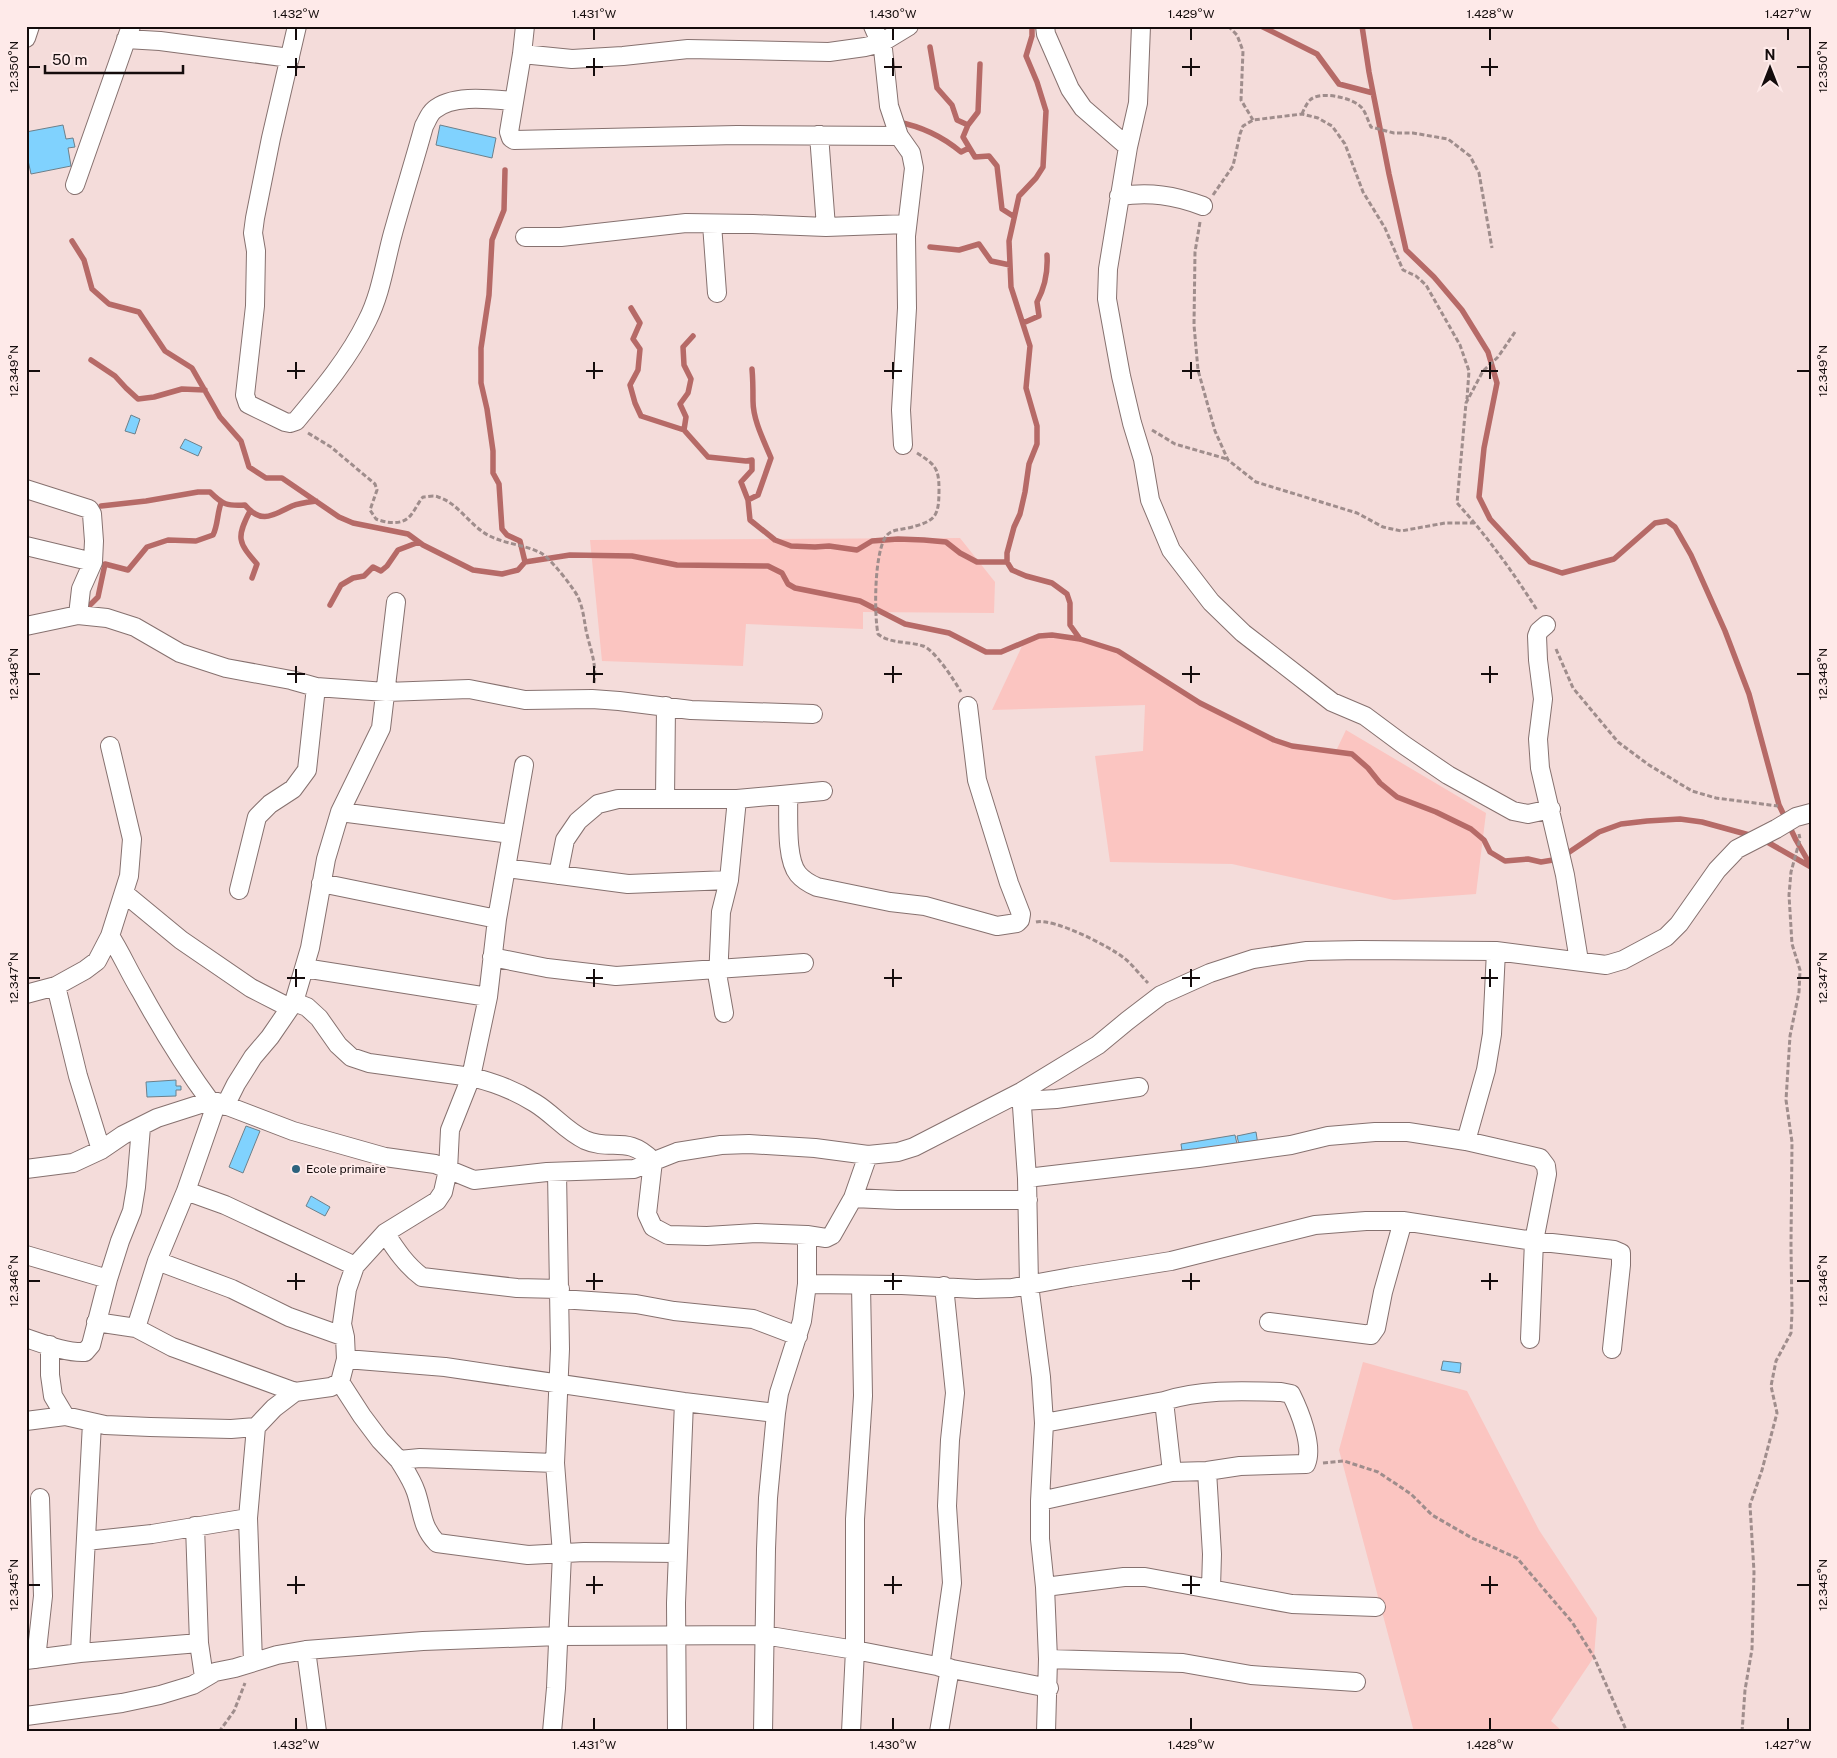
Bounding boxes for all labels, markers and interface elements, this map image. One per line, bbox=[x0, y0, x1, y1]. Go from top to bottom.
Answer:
text: 1.432°W bbox=[273, 7, 320, 21]
text: 1.431°W bbox=[572, 7, 617, 21]
text: 1.430°W bbox=[870, 7, 917, 21]
text: 1.429°W bbox=[1168, 7, 1215, 21]
text: 1.428°W bbox=[1467, 7, 1514, 21]
text: 1.427°W bbox=[1765, 7, 1812, 21]
text: 12.350°N bbox=[7, 41, 21, 93]
text: 12.350°N bbox=[1816, 41, 1830, 93]
scale bar bbox=[45, 42, 182, 74]
north arrow bbox=[1744, 42, 1794, 92]
text: N bbox=[1765, 47, 1775, 63]
text: 50 m bbox=[52, 51, 87, 68]
text: 12.349°N bbox=[7, 345, 21, 397]
text: 12.349°N bbox=[1816, 345, 1830, 397]
text: 12.348°N bbox=[7, 648, 21, 700]
text: 12.348°N bbox=[1816, 648, 1830, 700]
text: 12.347°N bbox=[7, 952, 21, 1004]
text: 12.347°N bbox=[1816, 952, 1830, 1004]
place label: Ecole primaire bbox=[306, 1162, 386, 1176]
marker: Ecole primaire bbox=[290, 1163, 302, 1175]
text: 12.346°N bbox=[7, 1255, 21, 1307]
text: 12.346°N bbox=[1816, 1255, 1830, 1307]
text: 12.345°N bbox=[7, 1559, 21, 1611]
text: 12.345°N bbox=[1816, 1559, 1830, 1611]
text: 1.432°W bbox=[273, 1738, 320, 1752]
text: 1.431°W bbox=[572, 1738, 617, 1752]
text: 1.430°W bbox=[870, 1738, 917, 1752]
text: 1.429°W bbox=[1168, 1738, 1215, 1752]
text: 1.428°W bbox=[1467, 1738, 1514, 1752]
text: 1.427°W bbox=[1765, 1738, 1812, 1752]

